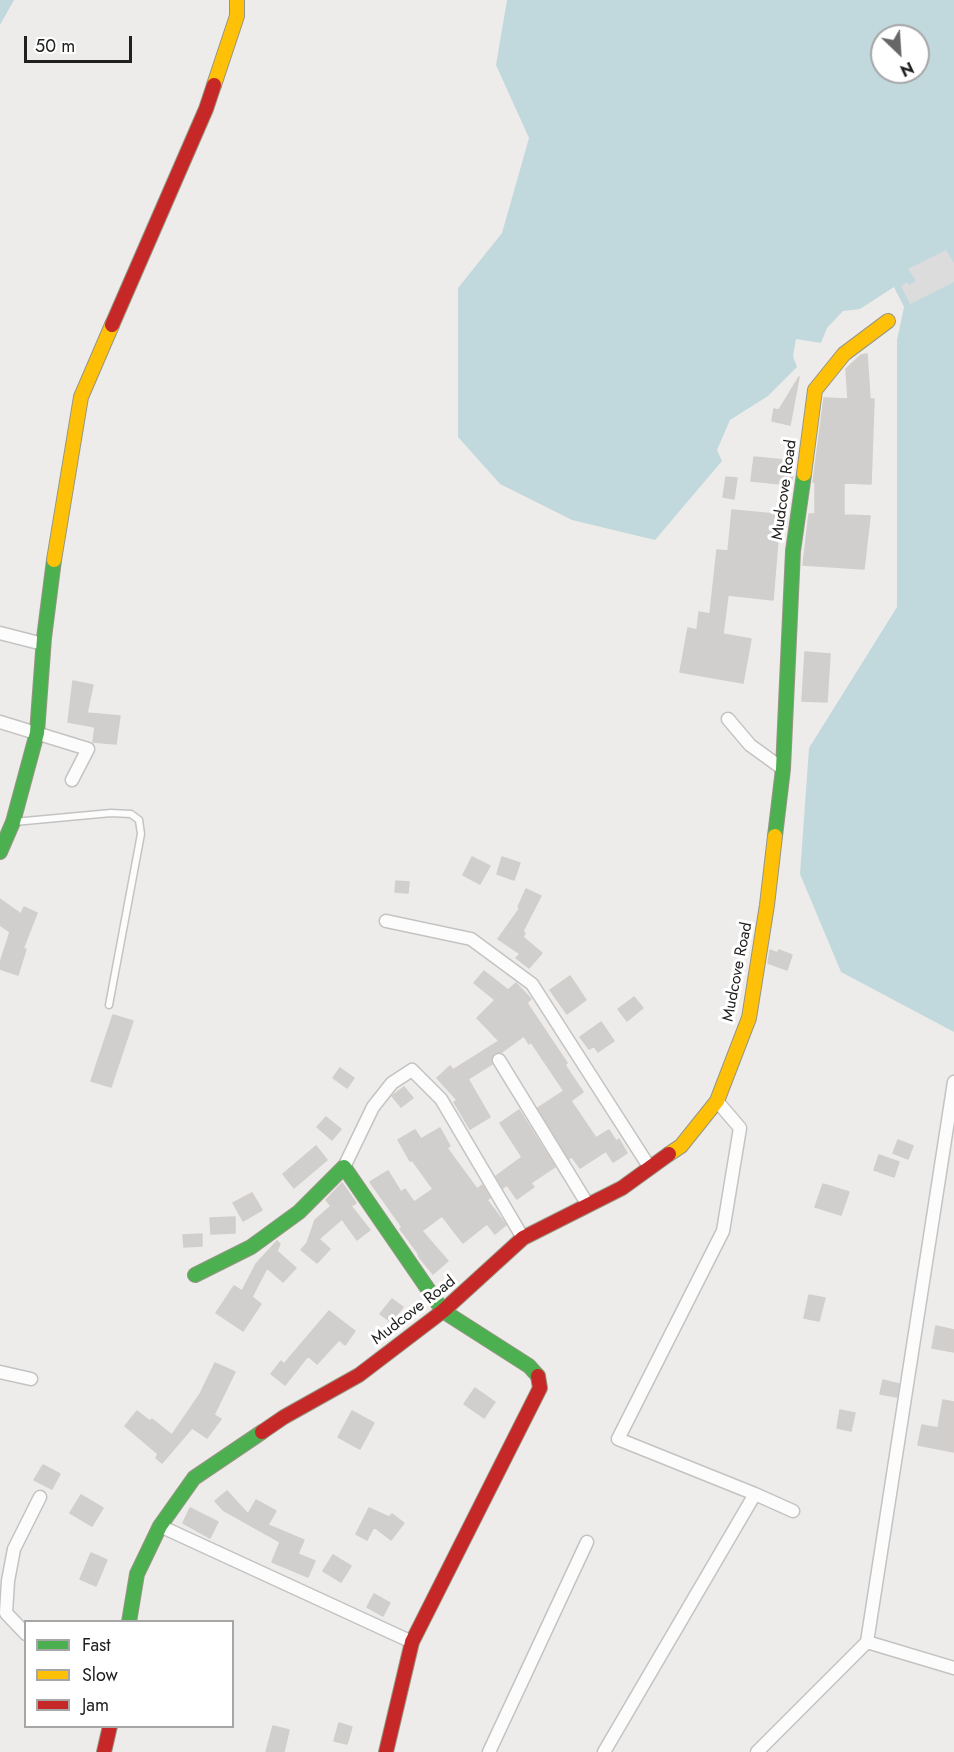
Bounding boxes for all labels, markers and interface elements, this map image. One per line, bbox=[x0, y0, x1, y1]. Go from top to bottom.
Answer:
scale bar bbox=[27, 24, 135, 62]
north arrow bbox=[870, 24, 930, 84]
text: 50 m bbox=[35, 33, 75, 59]
text: N bbox=[896, 56, 918, 82]
street label: Mudcove Road bbox=[768, 439, 802, 541]
street label: Mudcove Road bbox=[719, 921, 757, 1023]
street label: Mudcove Road bbox=[368, 1272, 460, 1350]
legend bbox=[24, 1620, 234, 1728]
text: Fast bbox=[82, 1632, 111, 1658]
text: Slow bbox=[82, 1662, 118, 1688]
text: Jam bbox=[82, 1692, 109, 1718]

